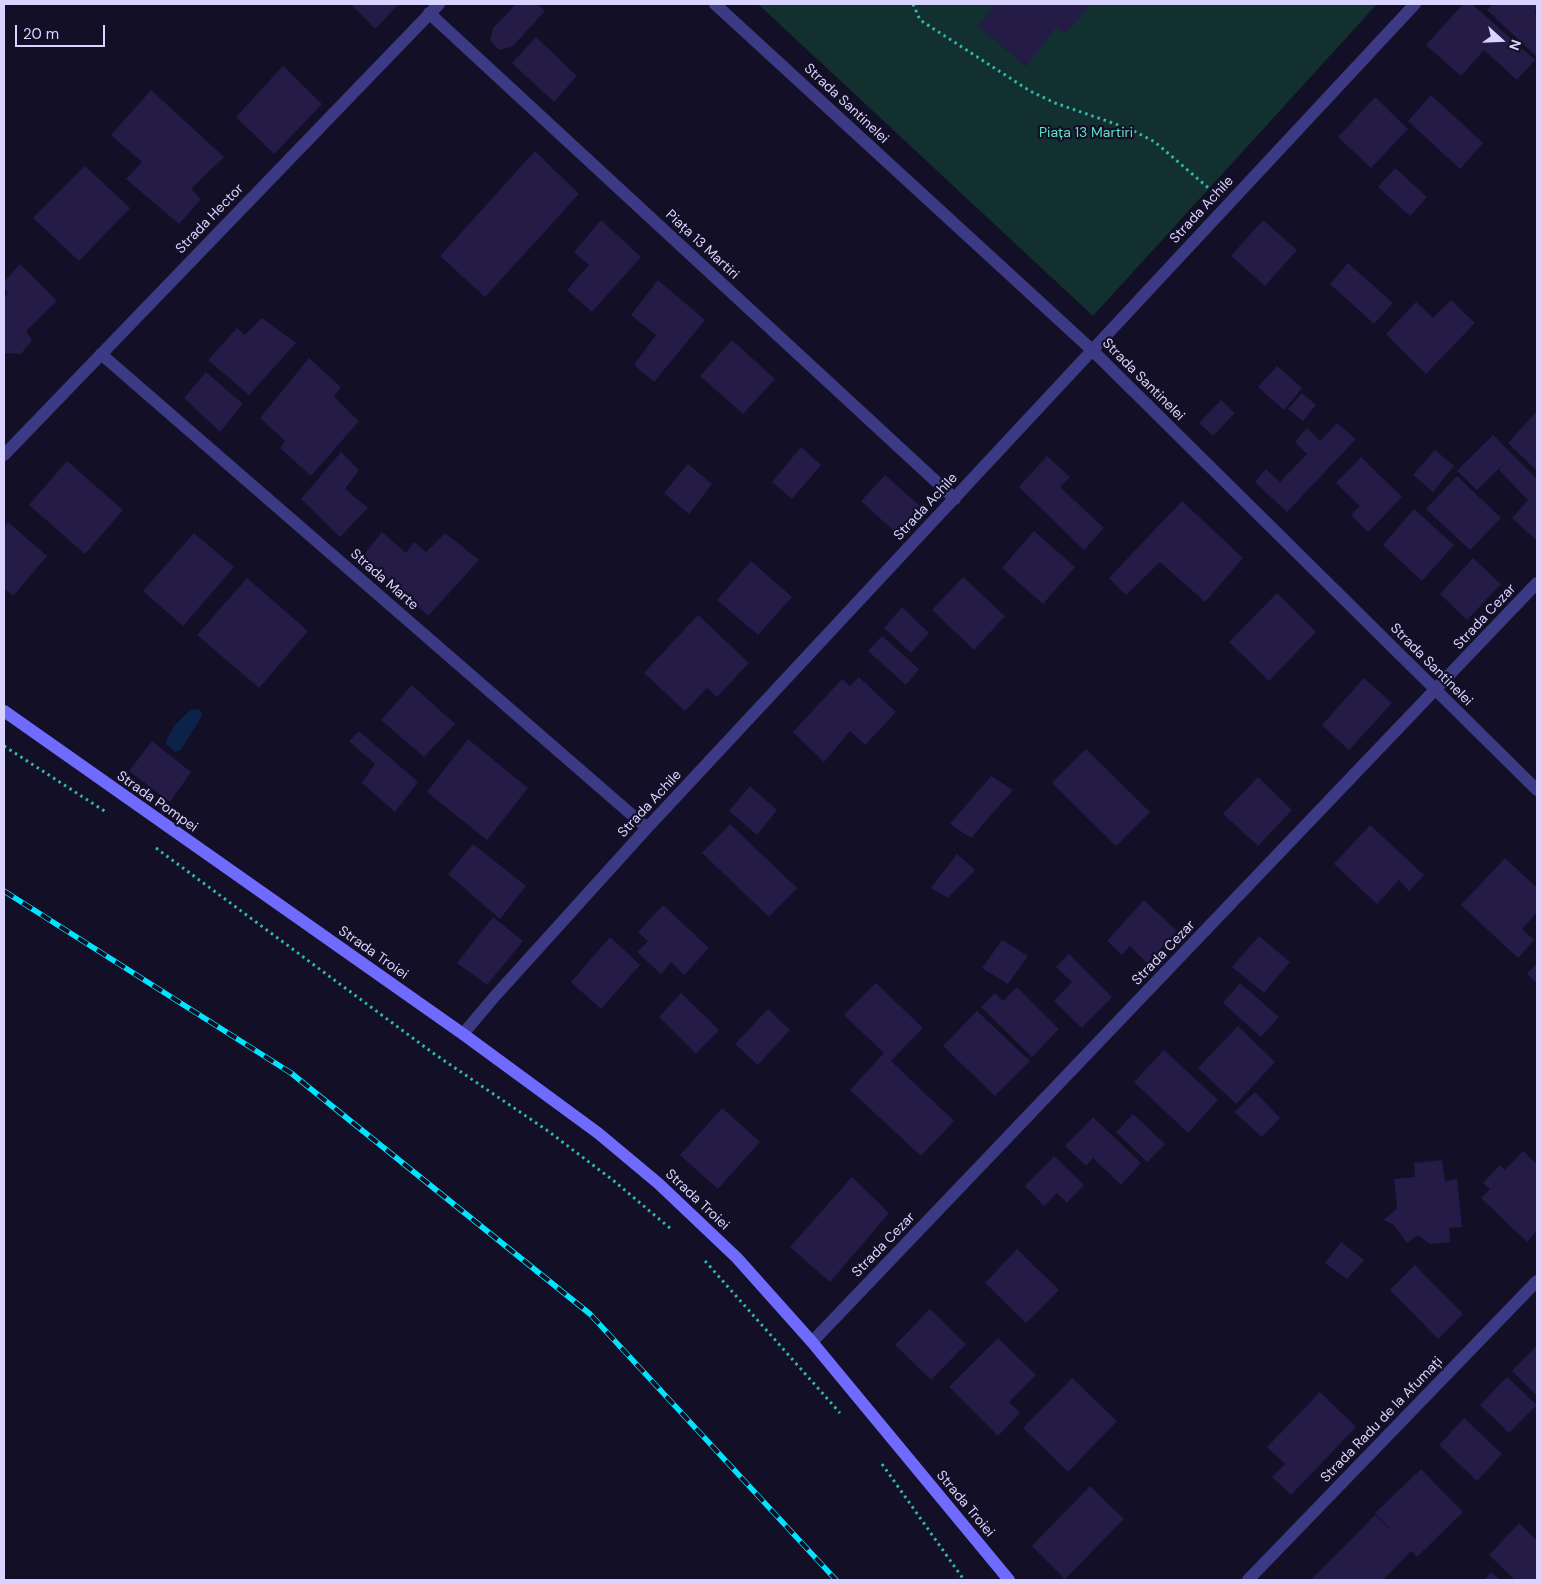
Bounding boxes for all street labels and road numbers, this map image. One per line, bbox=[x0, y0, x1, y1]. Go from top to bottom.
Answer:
street label: Strada Santinelei bbox=[800, 60, 892, 148]
street label: Strada Achile bbox=[1167, 173, 1237, 247]
street label: Strada Hector bbox=[172, 181, 248, 257]
street label: Piața 13 Martiri bbox=[662, 207, 742, 283]
street label: Strada Santinelei bbox=[1098, 335, 1188, 425]
street label: Strada Achile bbox=[891, 470, 961, 544]
street label: Strada Marte bbox=[347, 546, 421, 614]
street label: Strada Cezar bbox=[1450, 581, 1520, 653]
street label: Strada Santinelei bbox=[1386, 620, 1476, 710]
street label: Strada Achile bbox=[615, 767, 685, 841]
street label: Strada Pompei bbox=[113, 768, 201, 836]
street label: Strada Cezar bbox=[1129, 917, 1199, 989]
street label: Strada Troiei bbox=[335, 923, 411, 983]
street label: Strada Troiei bbox=[661, 1166, 733, 1234]
street label: Strada Cezar bbox=[849, 1209, 919, 1281]
street label: Strada Radu de la Afumați bbox=[1318, 1354, 1446, 1486]
street label: Strada Troiei bbox=[932, 1467, 998, 1541]

